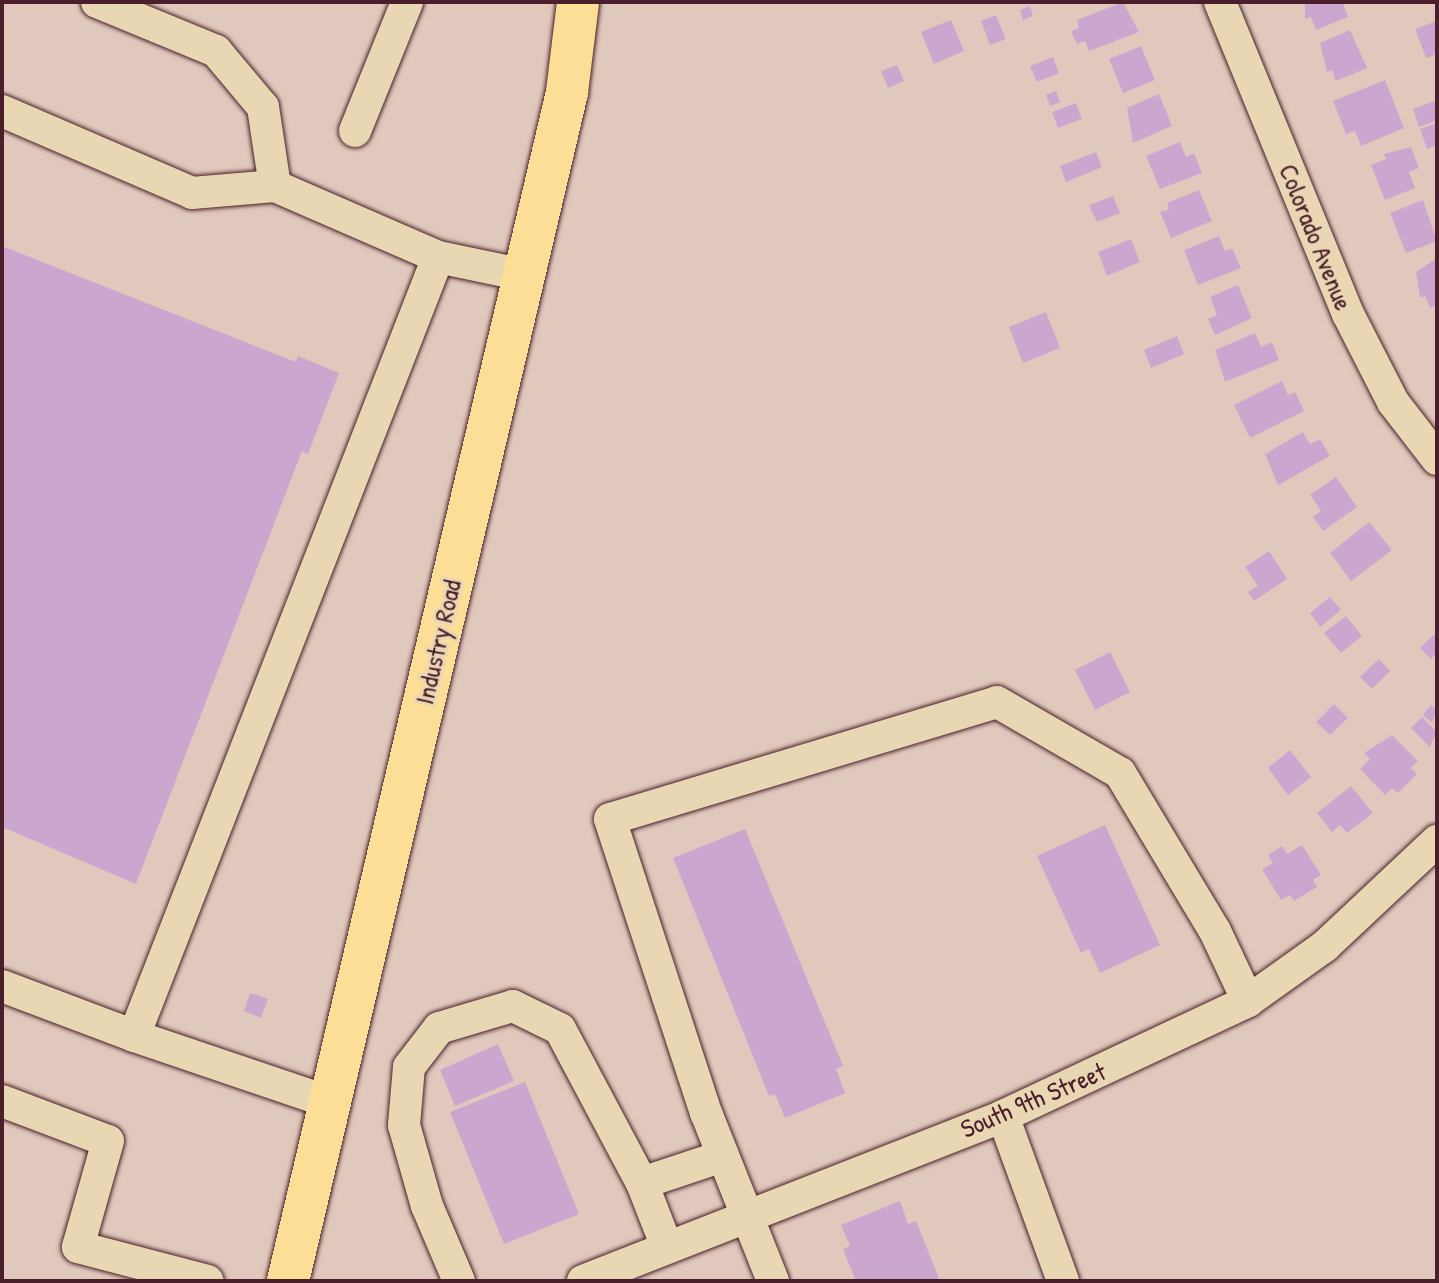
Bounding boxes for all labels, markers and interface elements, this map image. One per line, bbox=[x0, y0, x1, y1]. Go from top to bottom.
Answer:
street label: Colorado Avenue bbox=[1273, 159, 1359, 315]
street label: Industry Road bbox=[409, 577, 467, 707]
street label: South 9th Street bbox=[956, 1055, 1110, 1145]

